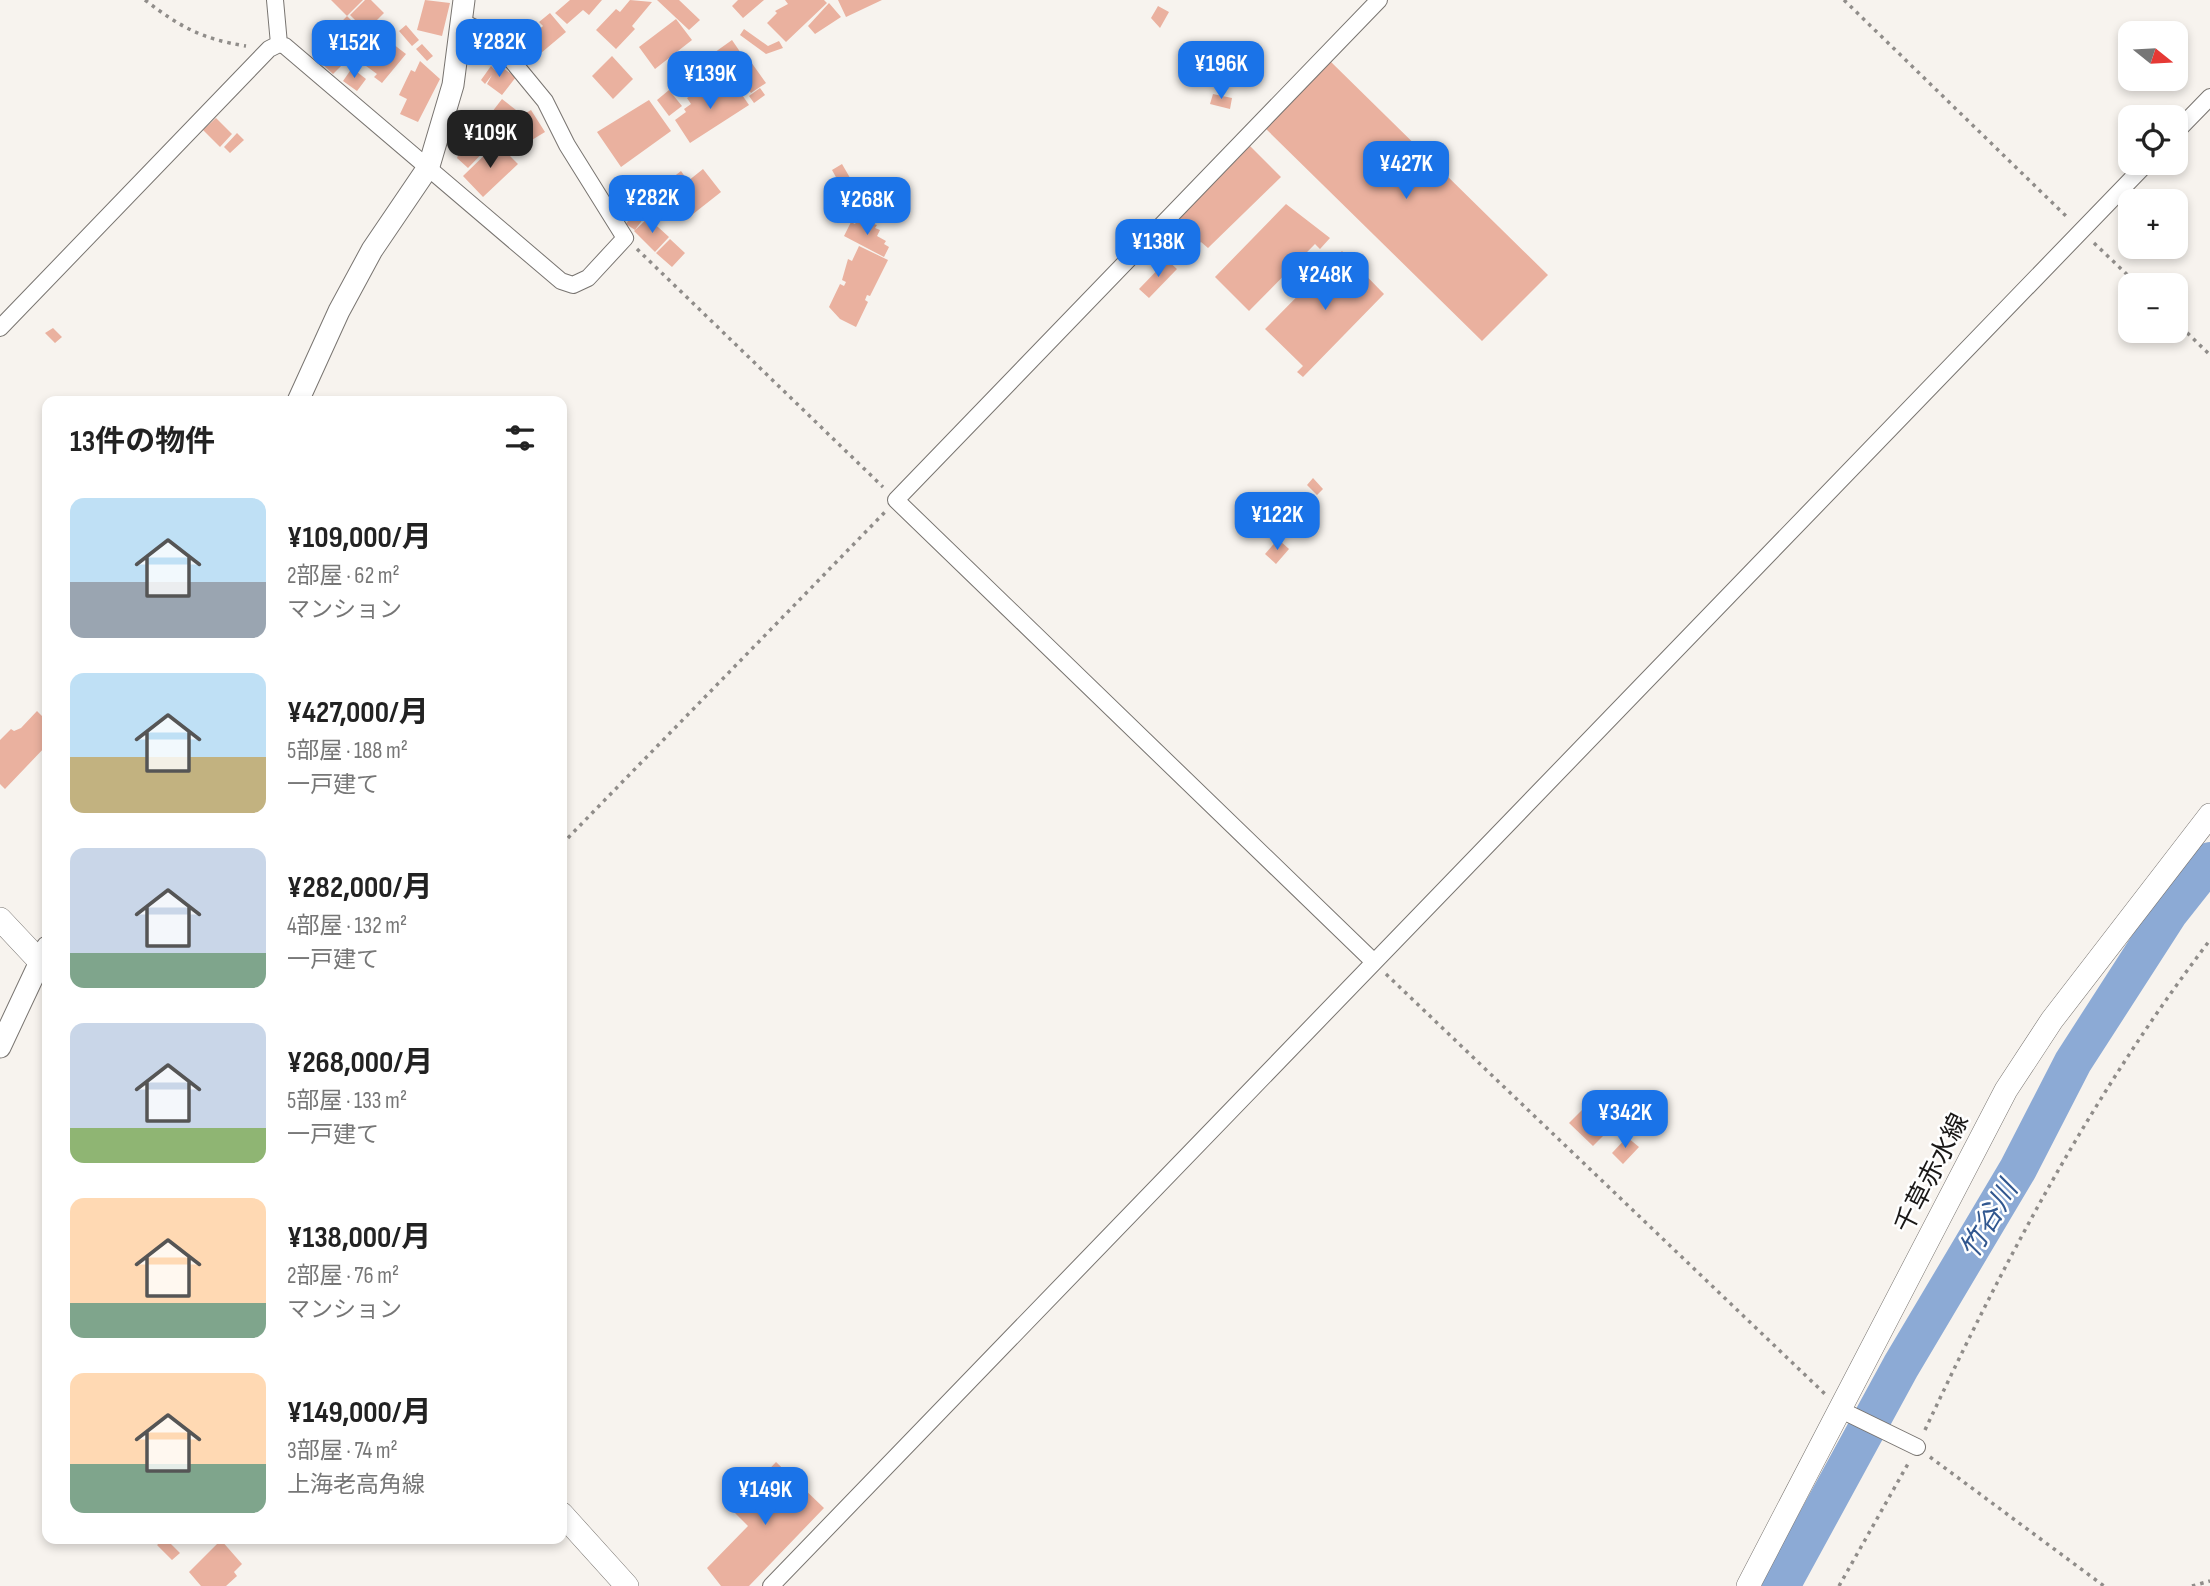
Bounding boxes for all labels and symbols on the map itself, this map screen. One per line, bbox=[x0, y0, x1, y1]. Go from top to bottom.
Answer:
pin: ¥152K bbox=[305, 20, 403, 80]
pin: ¥282K bbox=[450, 20, 548, 79]
north arrow bbox=[2118, 21, 2188, 91]
pin: ¥196K bbox=[1172, 42, 1270, 101]
pin: ¥139K bbox=[661, 52, 759, 111]
pin: ¥109K bbox=[441, 110, 539, 170]
pin: ¥427K bbox=[1357, 142, 1455, 201]
pin: ¥282K bbox=[603, 176, 701, 235]
pin: ¥268K bbox=[818, 177, 916, 237]
pin: ¥138K bbox=[1109, 219, 1207, 279]
pin: ¥248K bbox=[1276, 252, 1374, 312]
pin: ¥122K bbox=[1228, 492, 1326, 552]
pin: ¥342K bbox=[1576, 1090, 1674, 1150]
street label: 千草赤水線 bbox=[1889, 1109, 1976, 1239]
water label: 竹谷川 bbox=[1954, 1173, 2027, 1264]
pin: ¥149K bbox=[716, 1468, 814, 1527]

